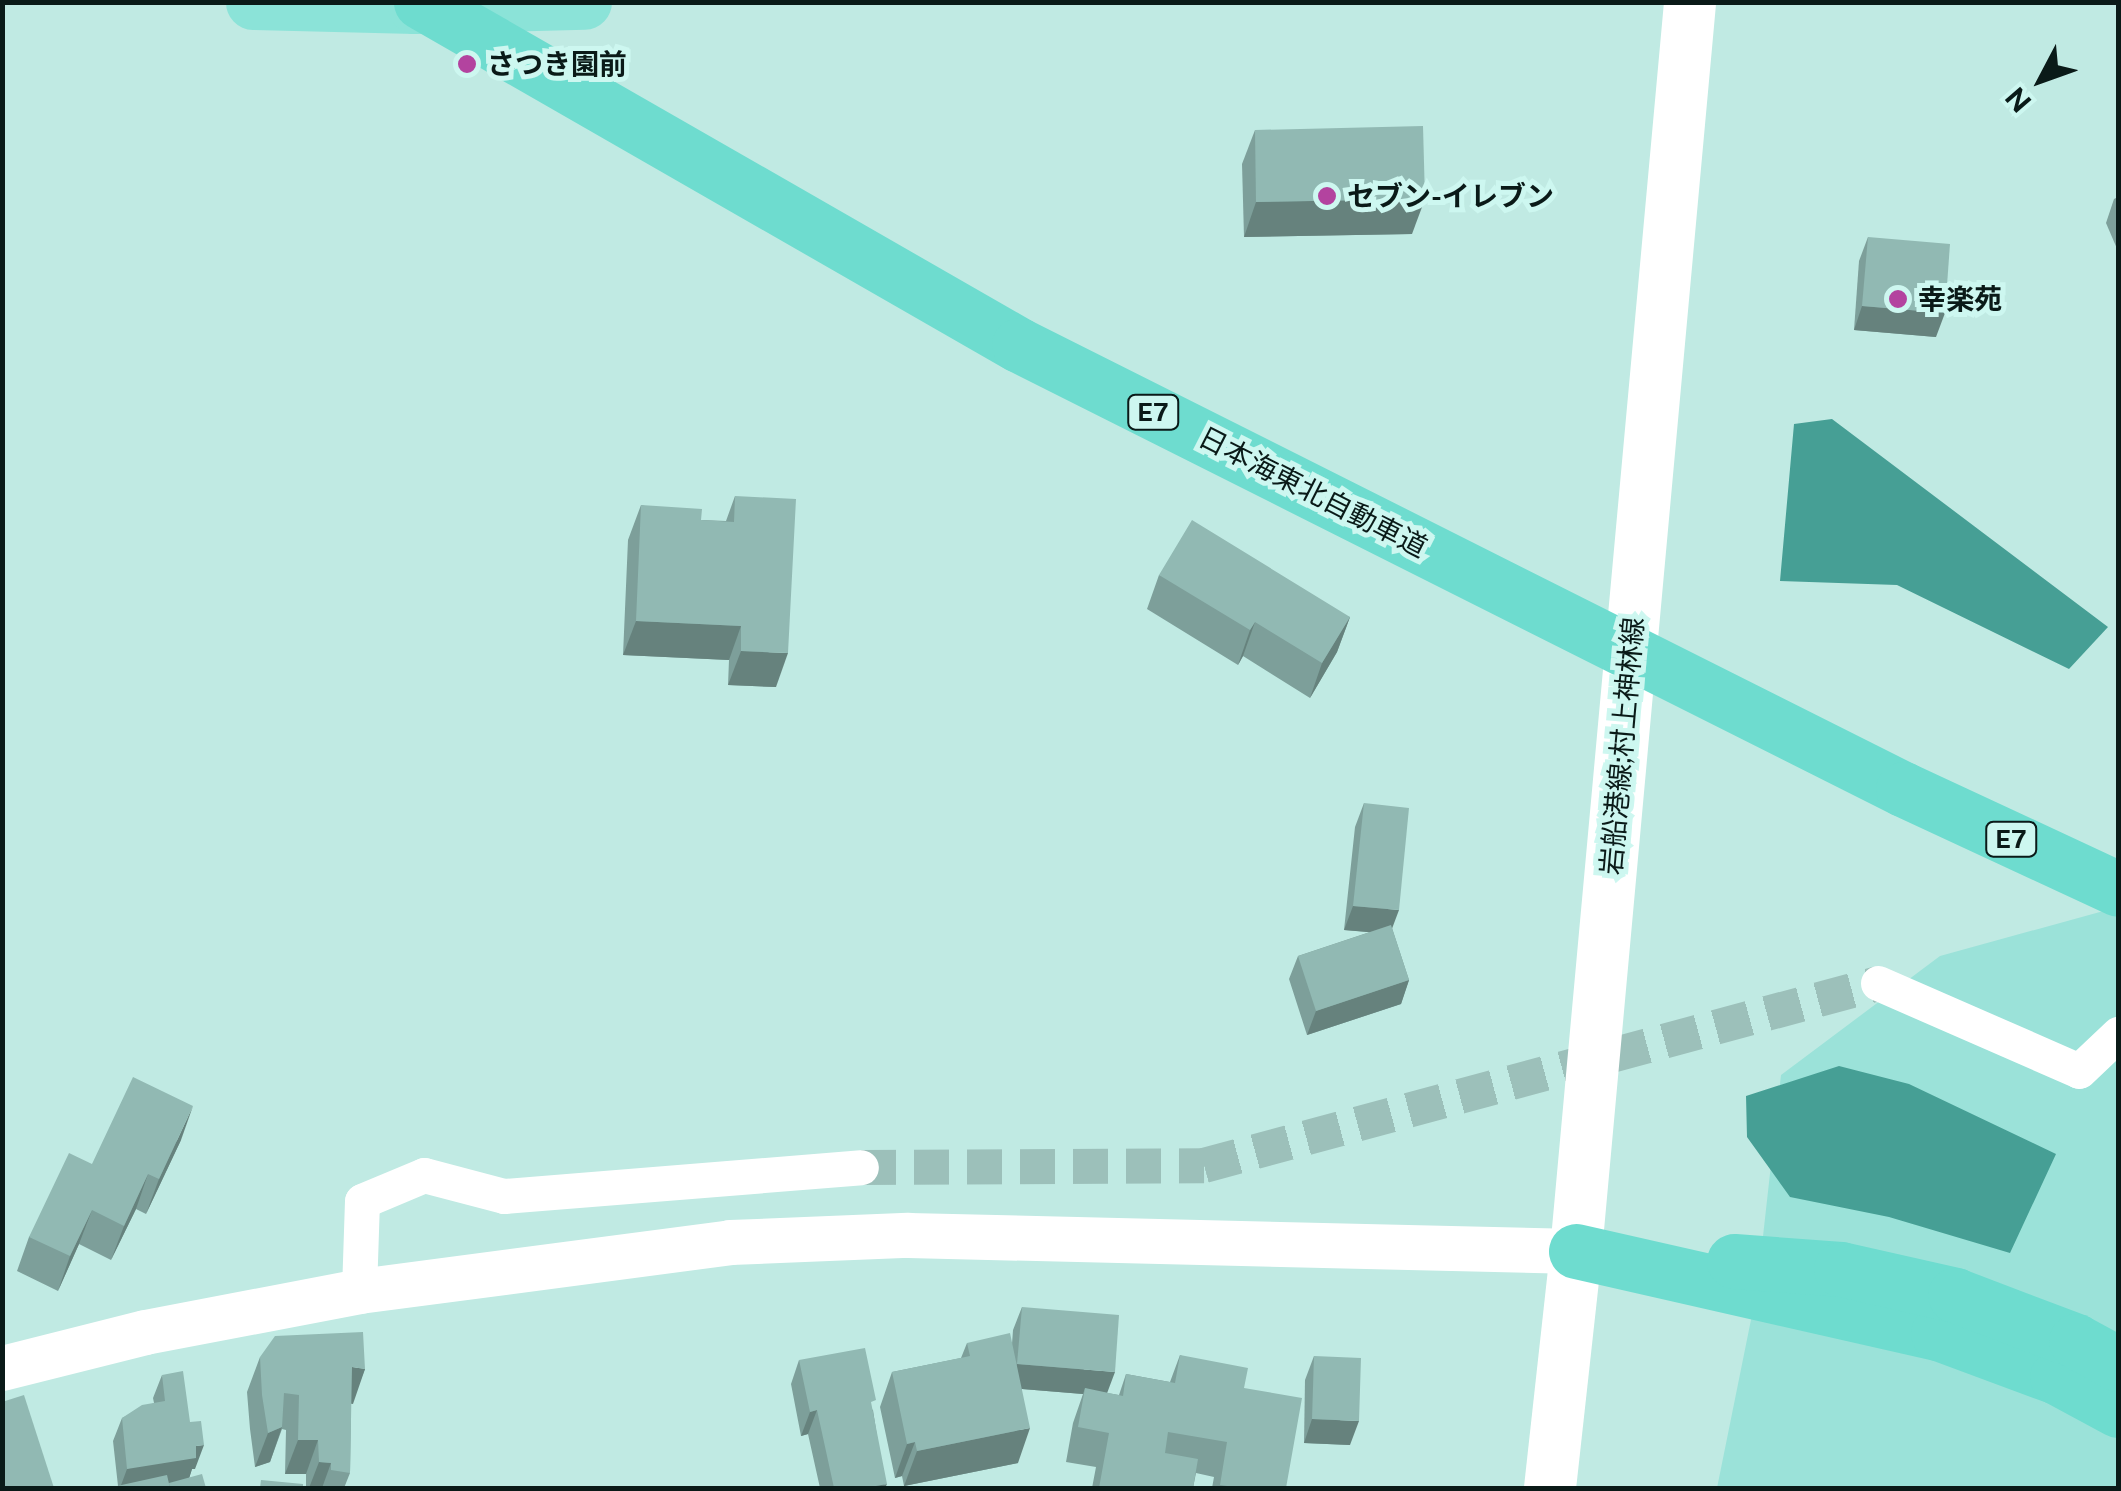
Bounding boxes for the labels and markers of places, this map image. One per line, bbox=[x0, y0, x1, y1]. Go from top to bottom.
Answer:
place label: さつき園前 bbox=[487, 47, 627, 81]
marker: さつき園前 bbox=[456, 53, 478, 75]
place label: セブン-イレブン bbox=[1347, 179, 1554, 213]
marker: セブン-イレブン bbox=[1316, 185, 1338, 207]
place label: 幸楽苑 bbox=[1918, 282, 2002, 316]
marker: 幸楽苑 bbox=[1887, 288, 1909, 310]

